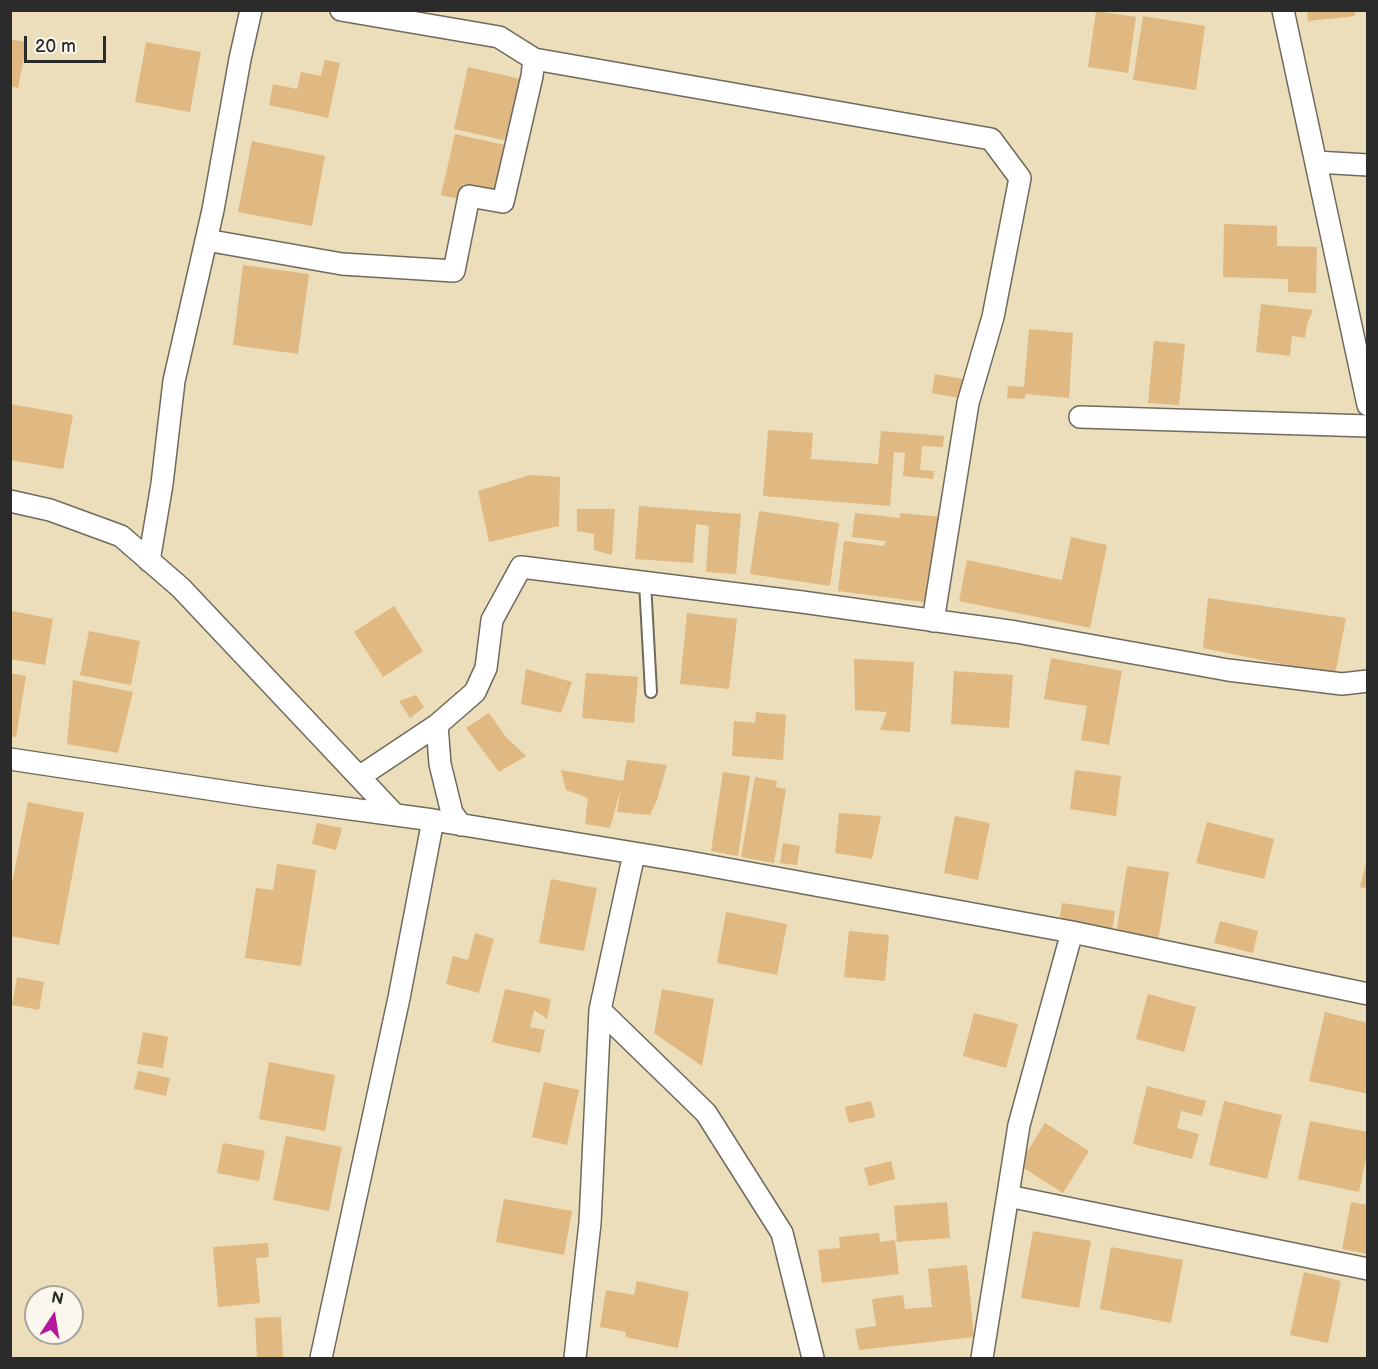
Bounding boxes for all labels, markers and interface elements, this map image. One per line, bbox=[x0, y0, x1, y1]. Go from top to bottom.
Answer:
scale bar bbox=[27, 24, 110, 62]
text: 20 m bbox=[35, 36, 76, 57]
north arrow bbox=[24, 1285, 84, 1345]
text: N bbox=[50, 1288, 65, 1309]

